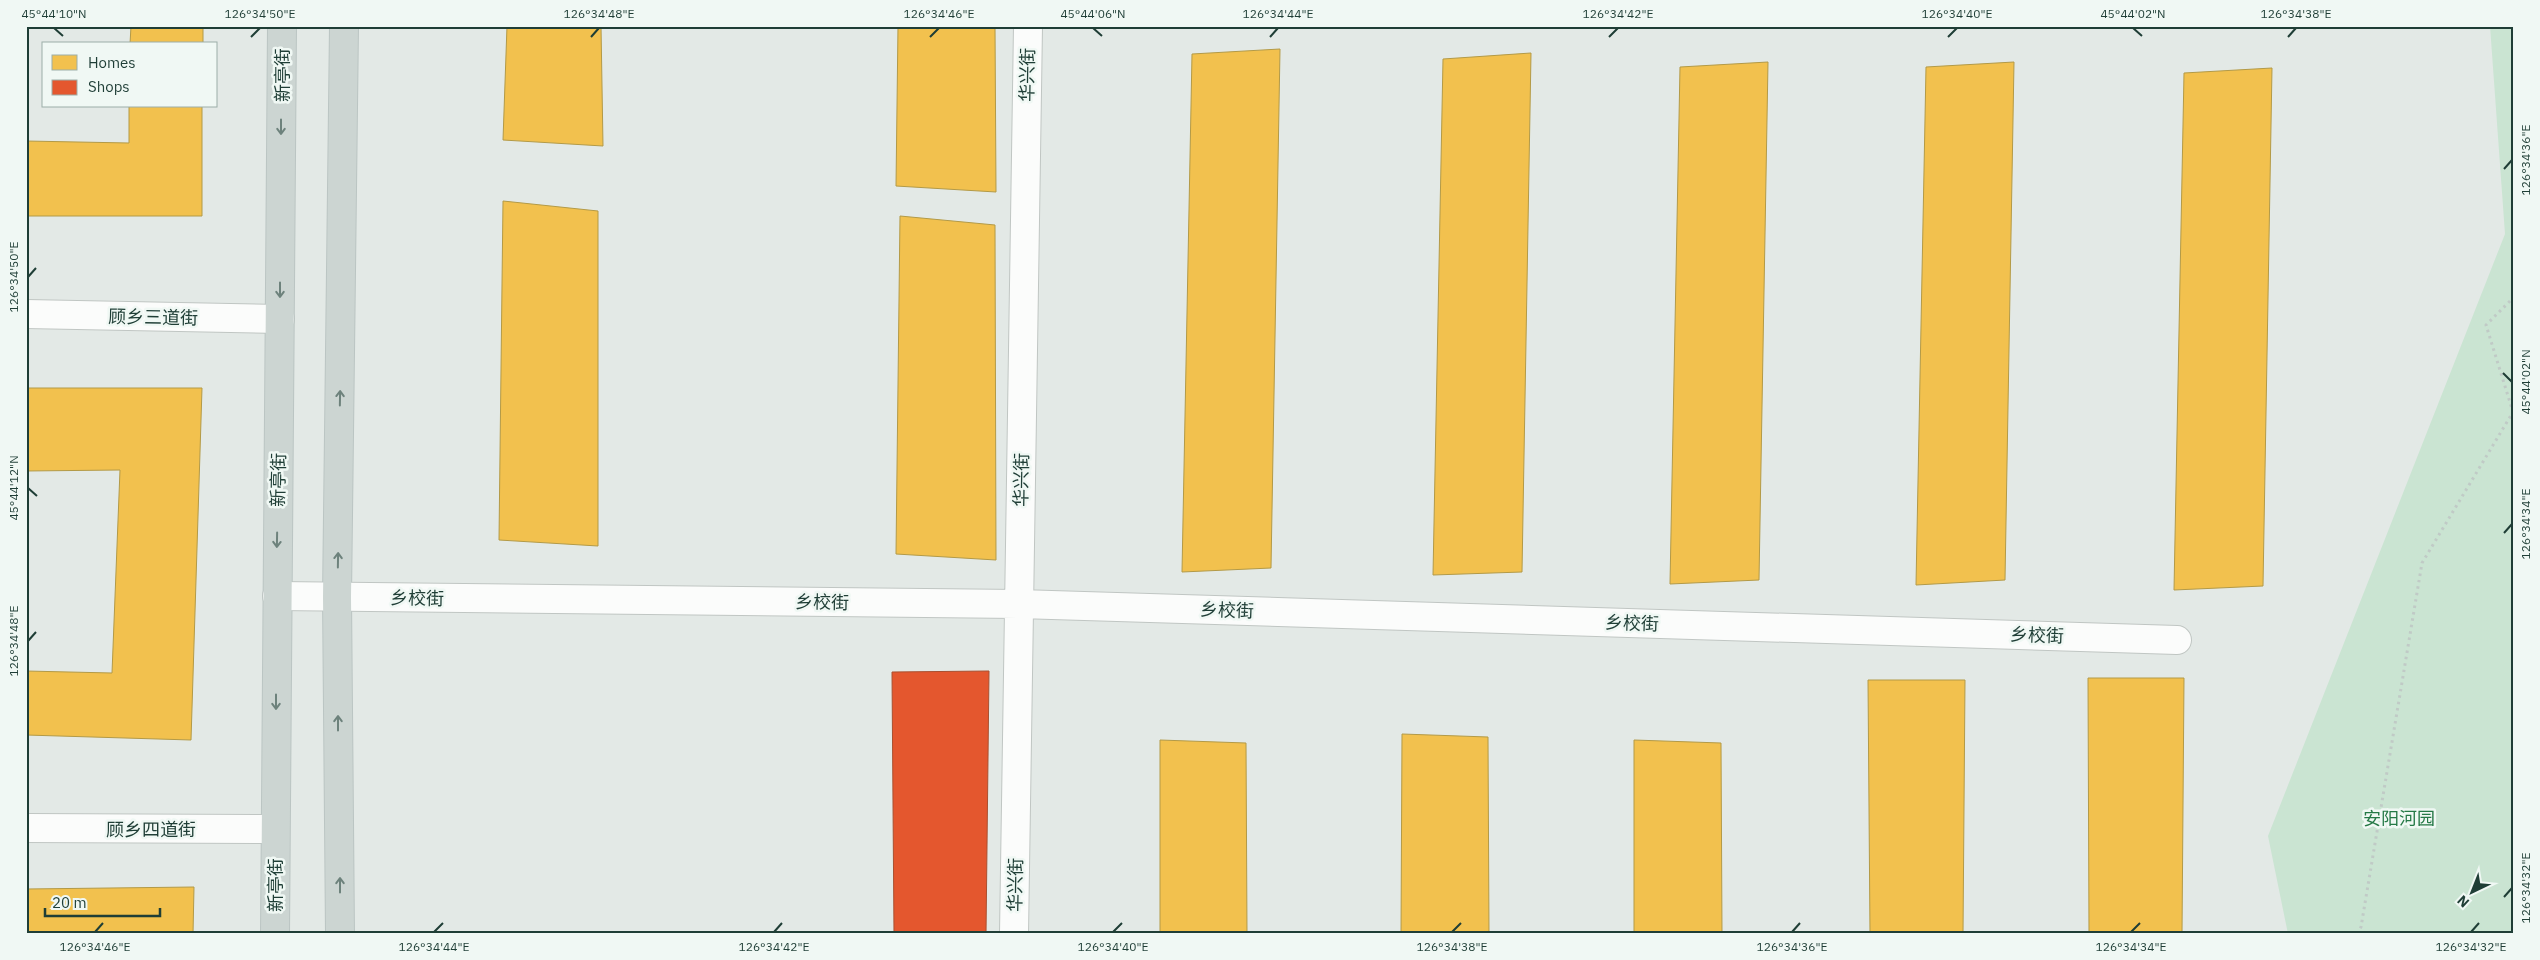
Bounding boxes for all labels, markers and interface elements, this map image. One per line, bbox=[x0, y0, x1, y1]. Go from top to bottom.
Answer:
text: 45°44'10"N bbox=[21, 6, 87, 21]
text: 126°34'50"E bbox=[225, 6, 295, 21]
text: 126°34'48"E bbox=[564, 6, 634, 21]
text: 126°34'46"E bbox=[904, 6, 974, 21]
text: 45°44'06"N bbox=[1060, 6, 1126, 21]
text: 126°34'44"E bbox=[1243, 6, 1313, 21]
text: 126°34'42"E bbox=[1583, 6, 1653, 21]
text: 126°34'40"E bbox=[1922, 6, 1992, 21]
text: 45°44'02"N bbox=[2100, 6, 2166, 21]
text: 126°34'38"E bbox=[2261, 6, 2331, 21]
legend bbox=[42, 42, 218, 108]
street label: 新亭街 bbox=[271, 48, 294, 102]
street label: 华兴街 bbox=[1015, 48, 1039, 102]
text: Homes bbox=[88, 53, 136, 72]
text: Shops bbox=[88, 77, 130, 96]
one-way arrow bbox=[276, 119, 286, 135]
text: 126°34'36"E bbox=[2518, 125, 2533, 195]
text: 126°34'50"E bbox=[6, 242, 21, 312]
one-way arrow bbox=[275, 282, 285, 298]
street label: 顾乡三道街 bbox=[108, 305, 198, 329]
text: 45°44'02"N bbox=[2518, 349, 2533, 415]
one-way arrow bbox=[335, 390, 344, 406]
street label: 新亭街 bbox=[266, 453, 290, 507]
street label: 华兴街 bbox=[1009, 453, 1033, 507]
text: 45°44'12"N bbox=[6, 455, 21, 521]
text: 126°34'34"E bbox=[2518, 489, 2533, 559]
one-way arrow bbox=[272, 532, 282, 548]
one-way arrow bbox=[333, 552, 343, 568]
street label: 乡校街 bbox=[390, 586, 444, 610]
street label: 乡校街 bbox=[795, 590, 849, 614]
street label: 乡校街 bbox=[1200, 598, 1254, 622]
text: 126°34'48"E bbox=[6, 606, 21, 676]
street label: 乡校街 bbox=[1605, 611, 1659, 635]
street label: 乡校街 bbox=[2010, 623, 2064, 647]
one-way arrow bbox=[271, 694, 281, 710]
one-way arrow bbox=[333, 715, 343, 731]
park label: 安阳河园 bbox=[2363, 807, 2435, 830]
street label: 顾乡四道街 bbox=[106, 818, 196, 841]
text: 126°34'32"E bbox=[2518, 853, 2533, 923]
street label: 新亭街 bbox=[264, 858, 287, 912]
street label: 华兴街 bbox=[1003, 858, 1027, 912]
north arrow bbox=[2448, 868, 2498, 918]
one-way arrow bbox=[335, 877, 345, 894]
scale bar bbox=[45, 885, 160, 917]
text: N bbox=[2453, 891, 2473, 912]
text: 20 m bbox=[52, 893, 87, 912]
text: 126°34'46"E bbox=[60, 939, 130, 954]
text: 126°34'44"E bbox=[399, 939, 469, 954]
text: 126°34'42"E bbox=[739, 939, 809, 954]
text: 126°34'40"E bbox=[1078, 939, 1148, 954]
text: 126°34'38"E bbox=[1417, 939, 1487, 954]
text: 126°34'36"E bbox=[1757, 939, 1827, 954]
text: 126°34'34"E bbox=[2096, 939, 2166, 954]
text: 126°34'32"E bbox=[2436, 939, 2506, 954]

